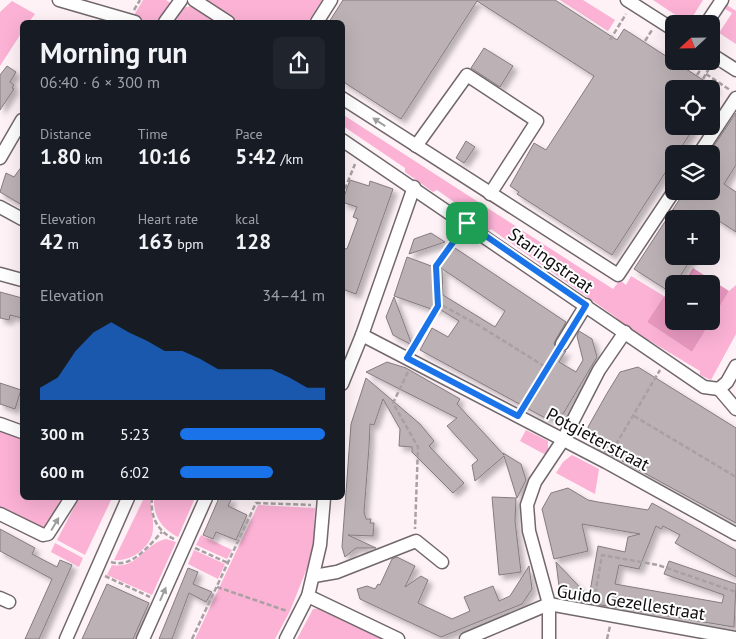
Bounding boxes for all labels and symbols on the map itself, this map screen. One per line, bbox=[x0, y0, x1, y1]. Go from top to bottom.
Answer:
north arrow bbox=[665, 15, 720, 70]
one-way arrow bbox=[373, 117, 386, 127]
pin bbox=[446, 202, 488, 244]
street label: Staringstraat bbox=[504, 222, 598, 298]
street label: Potgieterstraat bbox=[542, 402, 654, 476]
one-way arrow bbox=[51, 518, 60, 531]
street label: Guido Gezellestraat bbox=[555, 579, 707, 625]
one-way arrow bbox=[159, 587, 167, 601]

